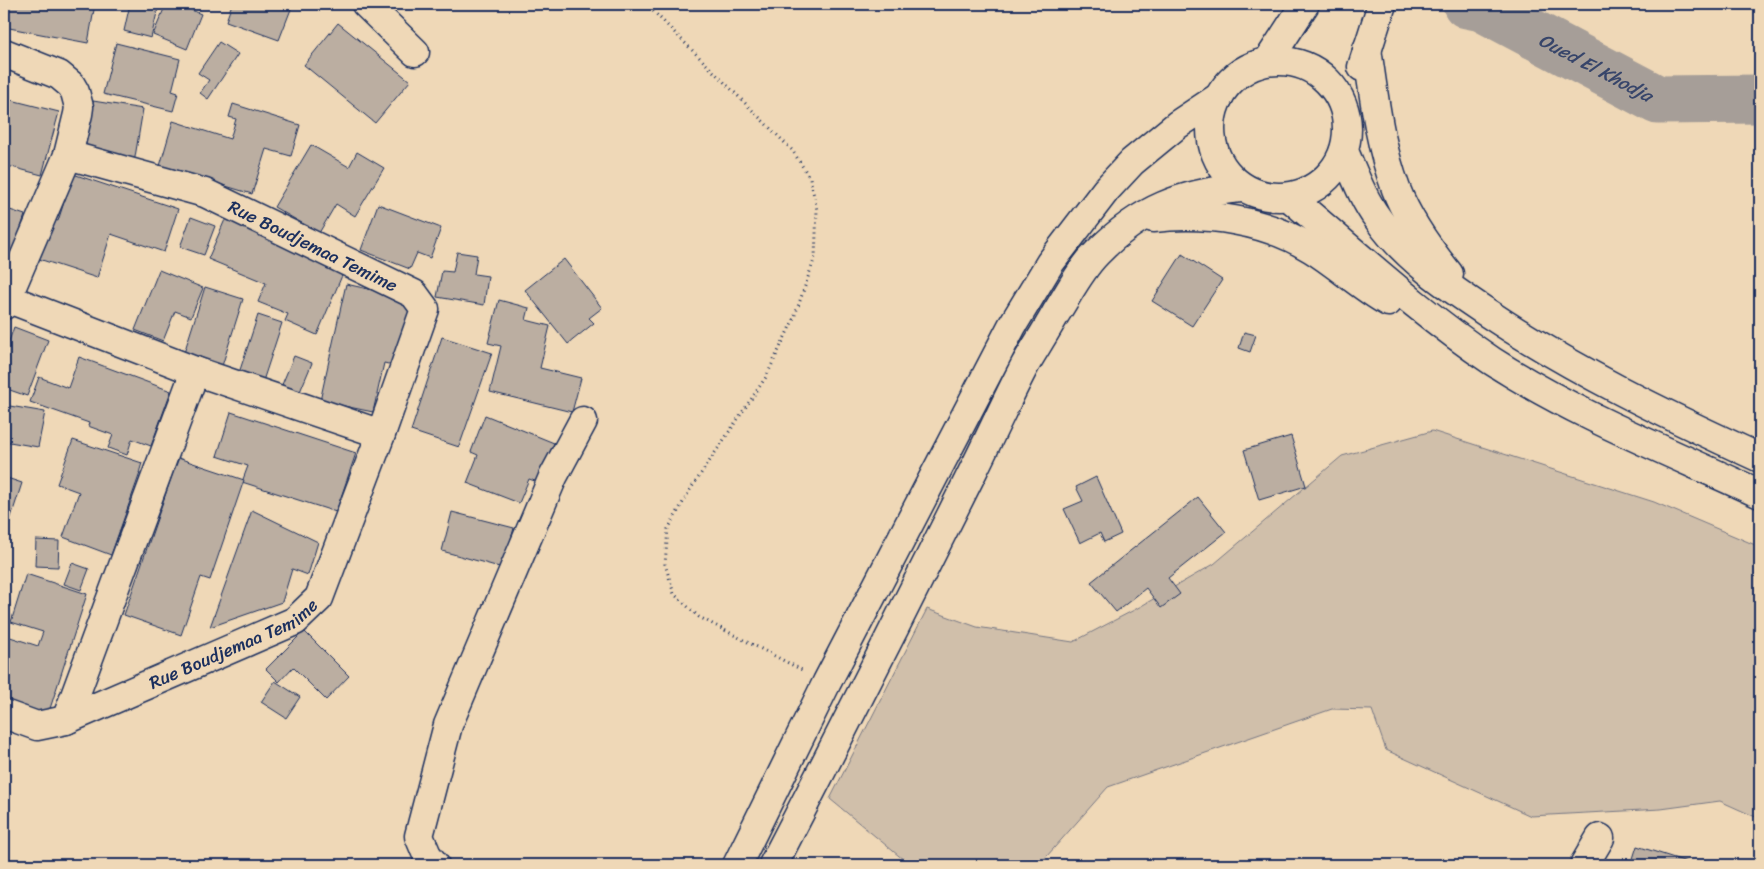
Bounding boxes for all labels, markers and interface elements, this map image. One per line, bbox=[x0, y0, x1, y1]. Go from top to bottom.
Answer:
water label: Oued El Khodja bbox=[1533, 24, 1661, 113]
street label: Rue Boudjemaa Temime bbox=[223, 191, 403, 301]
street label: Rue Boudjemaa Temime bbox=[144, 590, 326, 698]

